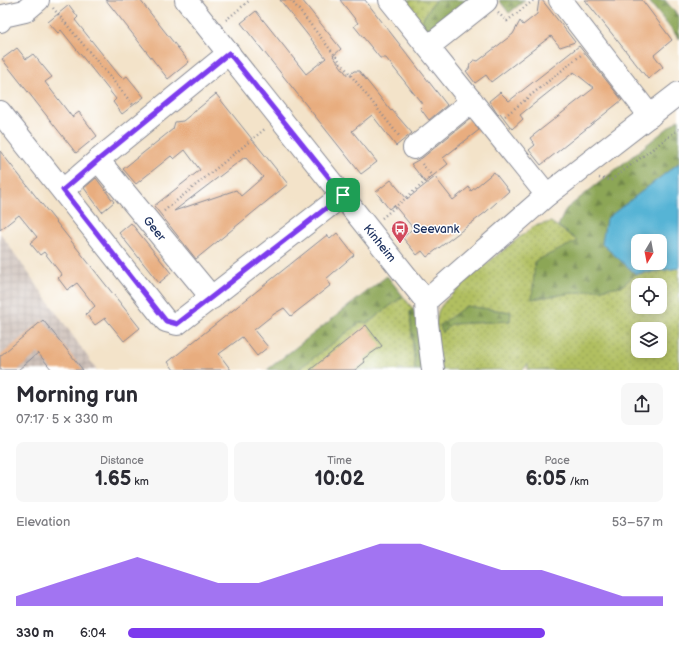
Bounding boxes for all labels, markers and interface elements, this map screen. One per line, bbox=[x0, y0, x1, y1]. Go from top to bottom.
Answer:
pin bbox=[326, 178, 360, 212]
icon: arrive bbox=[332, 184, 354, 206]
street label: Geer bbox=[140, 213, 170, 245]
bus stop icon: Seevank bbox=[390, 219, 410, 244]
street label: Kinheim bbox=[360, 221, 399, 265]
place label: Seevank bbox=[413, 222, 460, 237]
north arrow bbox=[631, 234, 667, 270]
map controls bbox=[631, 234, 667, 358]
button: locate bbox=[631, 278, 667, 314]
button: layers bbox=[631, 322, 667, 358]
text: Morning run bbox=[16, 382, 138, 409]
button: share bbox=[621, 383, 663, 425]
text: 07:17 · 5 × 330 m bbox=[16, 411, 113, 427]
text: Distance bbox=[100, 454, 144, 467]
text: Time bbox=[327, 454, 352, 467]
text: Pace bbox=[545, 454, 570, 467]
text: 1.65 bbox=[95, 467, 131, 491]
text: 10:02 bbox=[314, 467, 365, 491]
text: 6:05 bbox=[525, 467, 566, 491]
text: km bbox=[131, 475, 149, 488]
text: /km bbox=[566, 475, 589, 488]
text: Elevation bbox=[16, 514, 70, 530]
text: 53–57 m bbox=[612, 514, 663, 530]
text: 330 m bbox=[16, 625, 54, 641]
text: 6:04 bbox=[80, 625, 106, 641]

